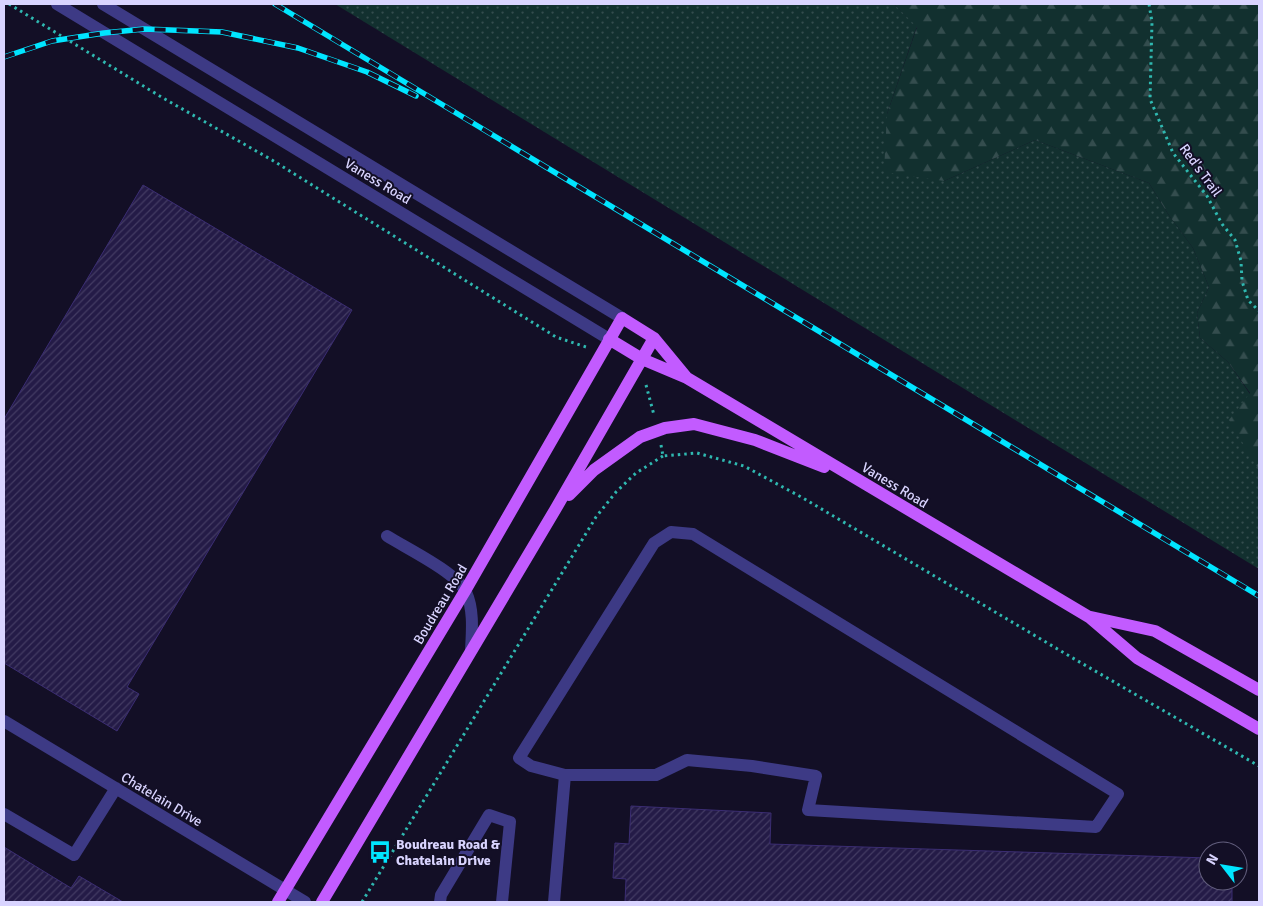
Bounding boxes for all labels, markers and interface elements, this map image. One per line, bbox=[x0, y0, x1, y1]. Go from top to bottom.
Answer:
street label: Red's Trail bbox=[1176, 141, 1225, 200]
street label: Vaness Road bbox=[341, 155, 414, 208]
street label: Vaness Road bbox=[858, 459, 931, 512]
street label: Boudreau Road bbox=[410, 561, 471, 647]
street label: Chatelain Drive bbox=[118, 768, 206, 830]
place label: Boudreau Road & Chatelain Drive bbox=[396, 836, 501, 869]
bus stop icon: Boudreau Road & Chatelain Drive bbox=[367, 839, 393, 865]
north arrow bbox=[1198, 841, 1248, 891]
text: N bbox=[1202, 851, 1222, 868]

